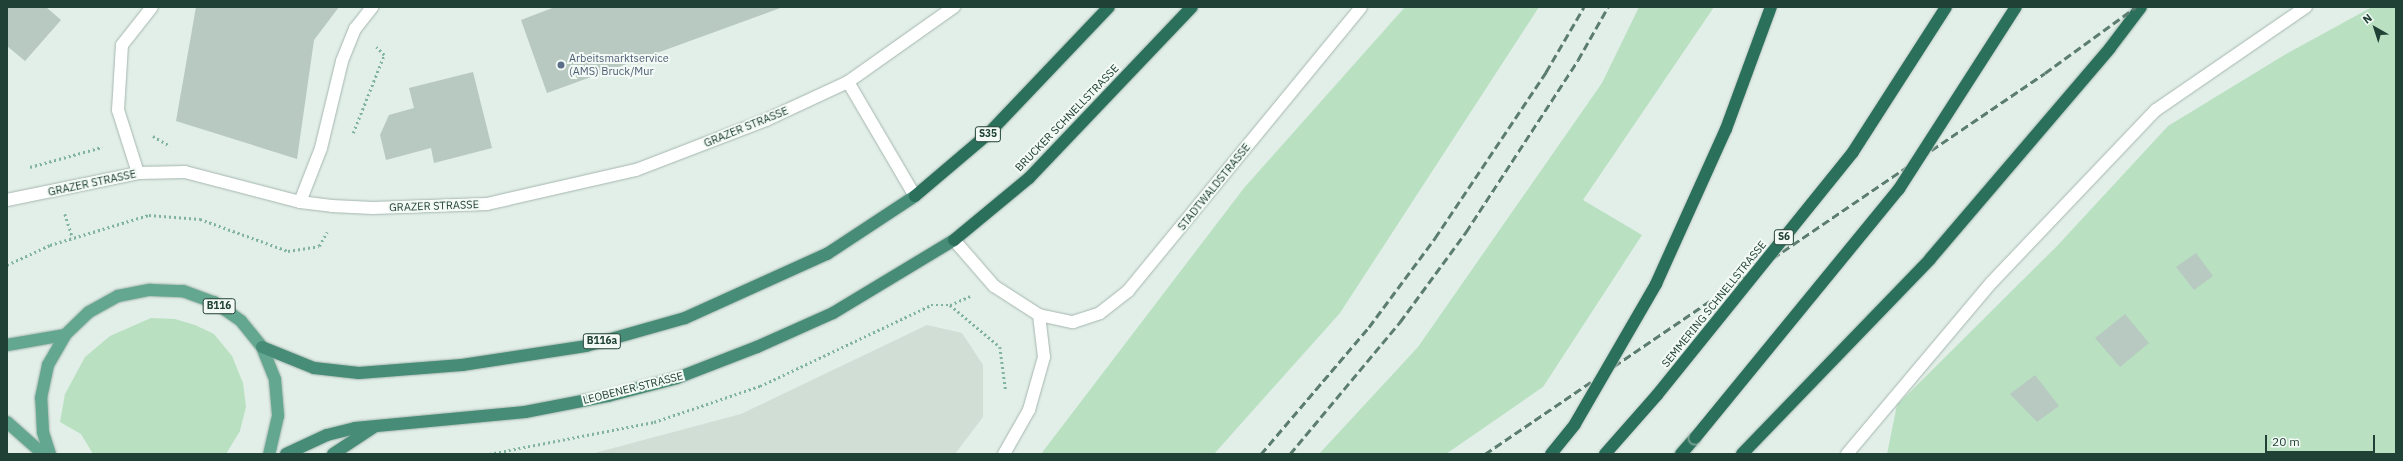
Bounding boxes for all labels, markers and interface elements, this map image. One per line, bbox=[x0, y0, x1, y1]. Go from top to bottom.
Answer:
north arrow bbox=[2355, 8, 2395, 48]
text: N bbox=[2360, 11, 2375, 27]
place label: Arbeitsmarktservice (AMS) Bruck/Mur bbox=[569, 52, 669, 78]
marker: Arbeitsmarktservice (AMS) Bruck/Mur bbox=[556, 60, 566, 70]
street label: BRUCKER SCHNELLSTRASSE bbox=[1012, 62, 1122, 174]
street label: GRAZER STRASSE bbox=[702, 104, 790, 150]
road number: S35 bbox=[974, 126, 1002, 142]
street label: STADTWALDSTRASSE bbox=[1175, 141, 1253, 233]
street label: GRAZER STRASSE bbox=[47, 167, 137, 199]
street label: GRAZER STRASSE bbox=[389, 198, 479, 214]
road number: S6 bbox=[1773, 229, 1795, 245]
street label: SEMMERING SCHNELLSTRASSE bbox=[1659, 238, 1769, 370]
road number: B116 bbox=[202, 298, 236, 314]
road number: B116a bbox=[582, 333, 622, 349]
street label: LEOBENER STRASSE bbox=[582, 369, 684, 407]
scale bar bbox=[2267, 427, 2377, 453]
text: 20 m bbox=[2272, 434, 2300, 449]

